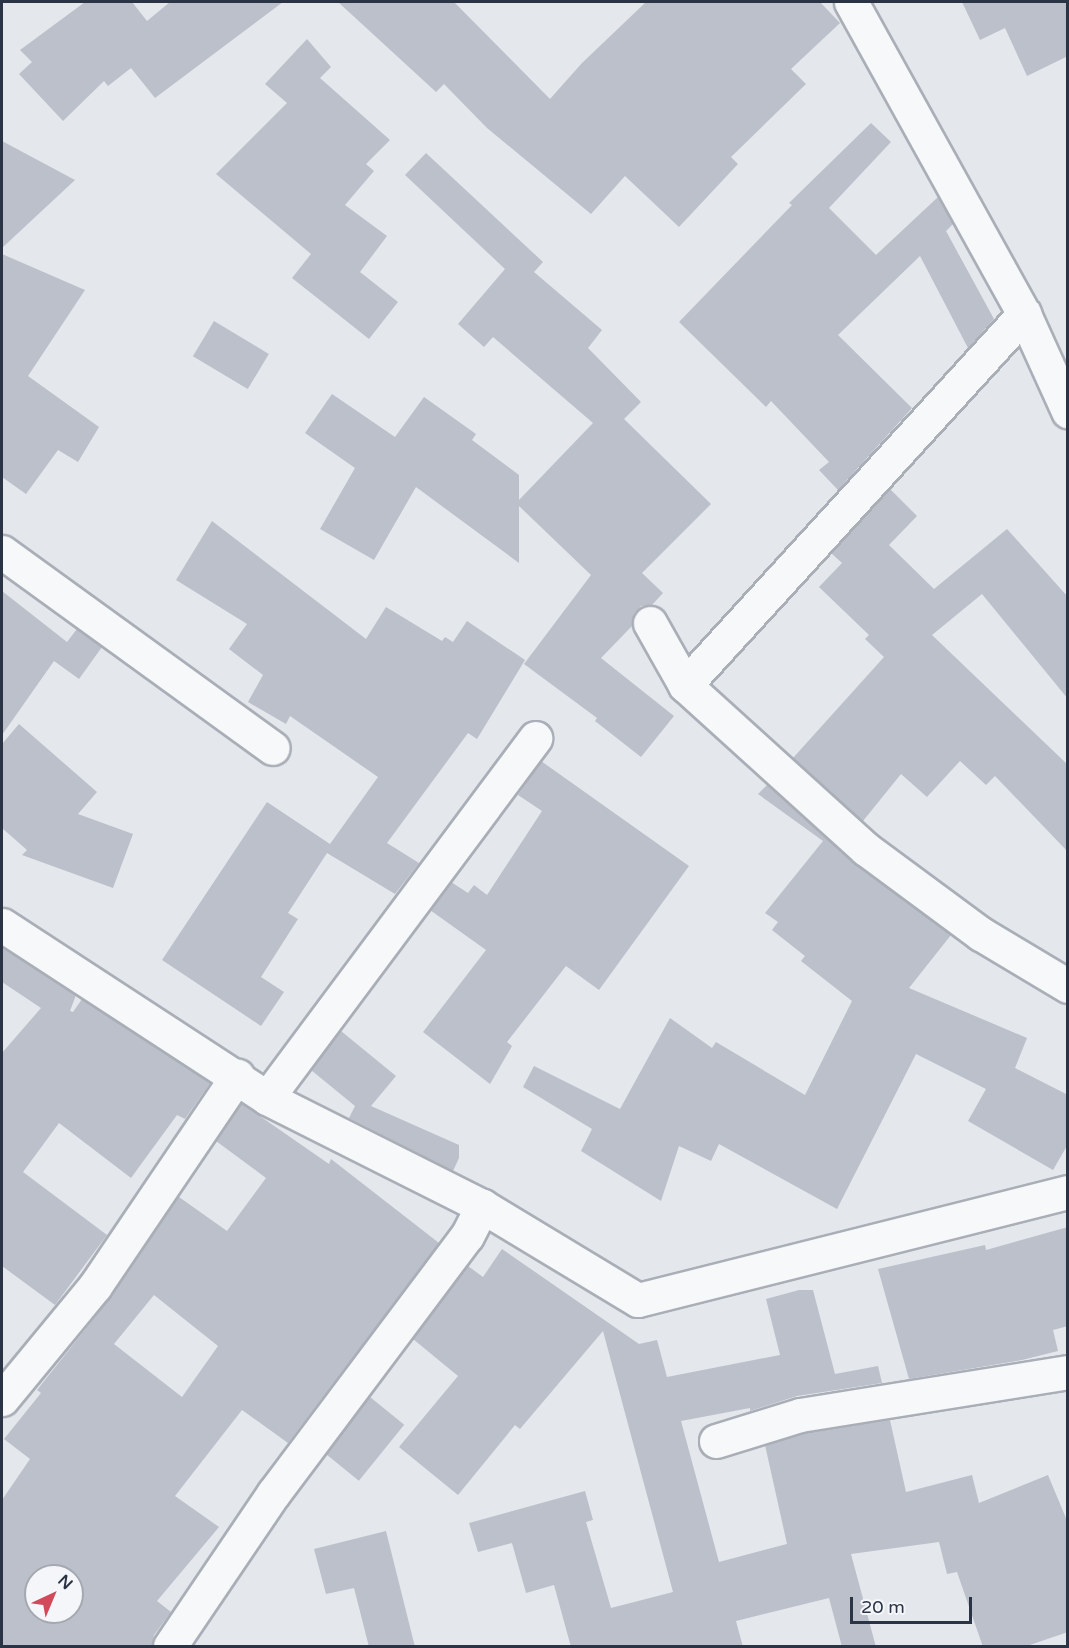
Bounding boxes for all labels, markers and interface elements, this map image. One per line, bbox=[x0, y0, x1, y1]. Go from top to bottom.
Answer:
north arrow bbox=[24, 1564, 84, 1624]
text: N bbox=[54, 1571, 77, 1594]
scale bar bbox=[853, 1585, 974, 1623]
text: 20 m bbox=[861, 1596, 905, 1618]

